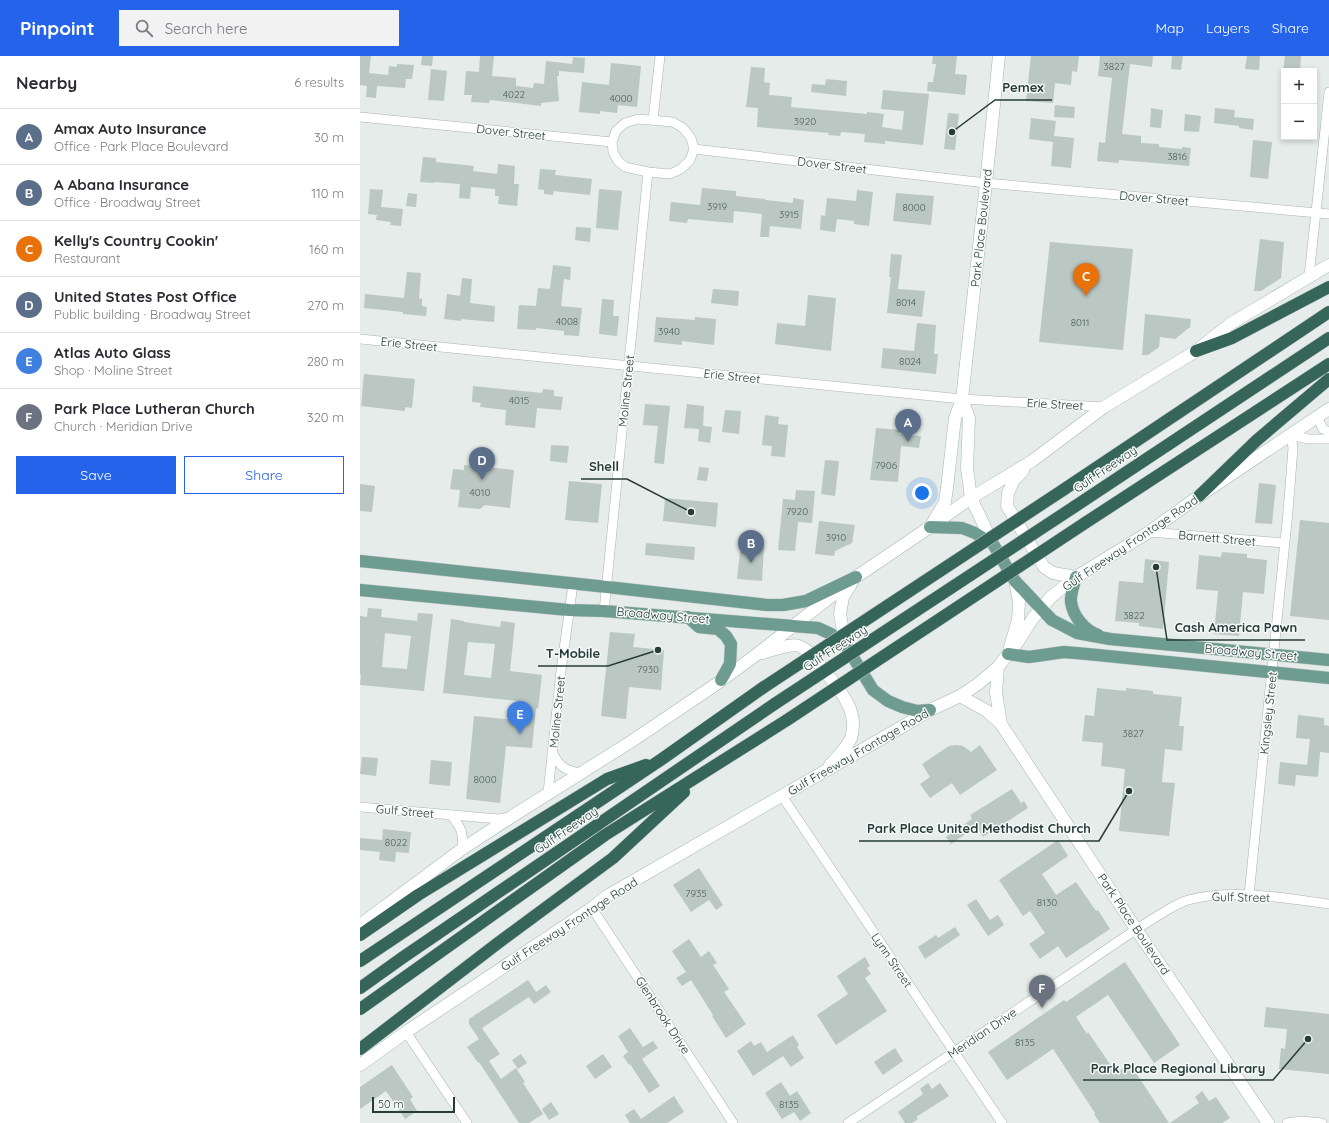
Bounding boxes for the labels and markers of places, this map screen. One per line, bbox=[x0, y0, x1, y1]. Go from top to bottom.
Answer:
callout: Pemex bbox=[995, 75, 1052, 100]
pin: C bbox=[1073, 263, 1099, 296]
pin: A bbox=[895, 409, 921, 442]
pin: D bbox=[469, 447, 495, 480]
callout: Shell bbox=[581, 454, 627, 479]
pin: B bbox=[738, 530, 764, 563]
callout: Cash America Pawn bbox=[1167, 615, 1305, 640]
callout: T-Mobile bbox=[538, 641, 608, 666]
pin: E bbox=[507, 701, 533, 734]
callout: Park Place United Methodist Church bbox=[859, 816, 1099, 841]
pin: F bbox=[1029, 975, 1055, 1008]
callout: Park Place Regional Library bbox=[1083, 1055, 1273, 1080]

